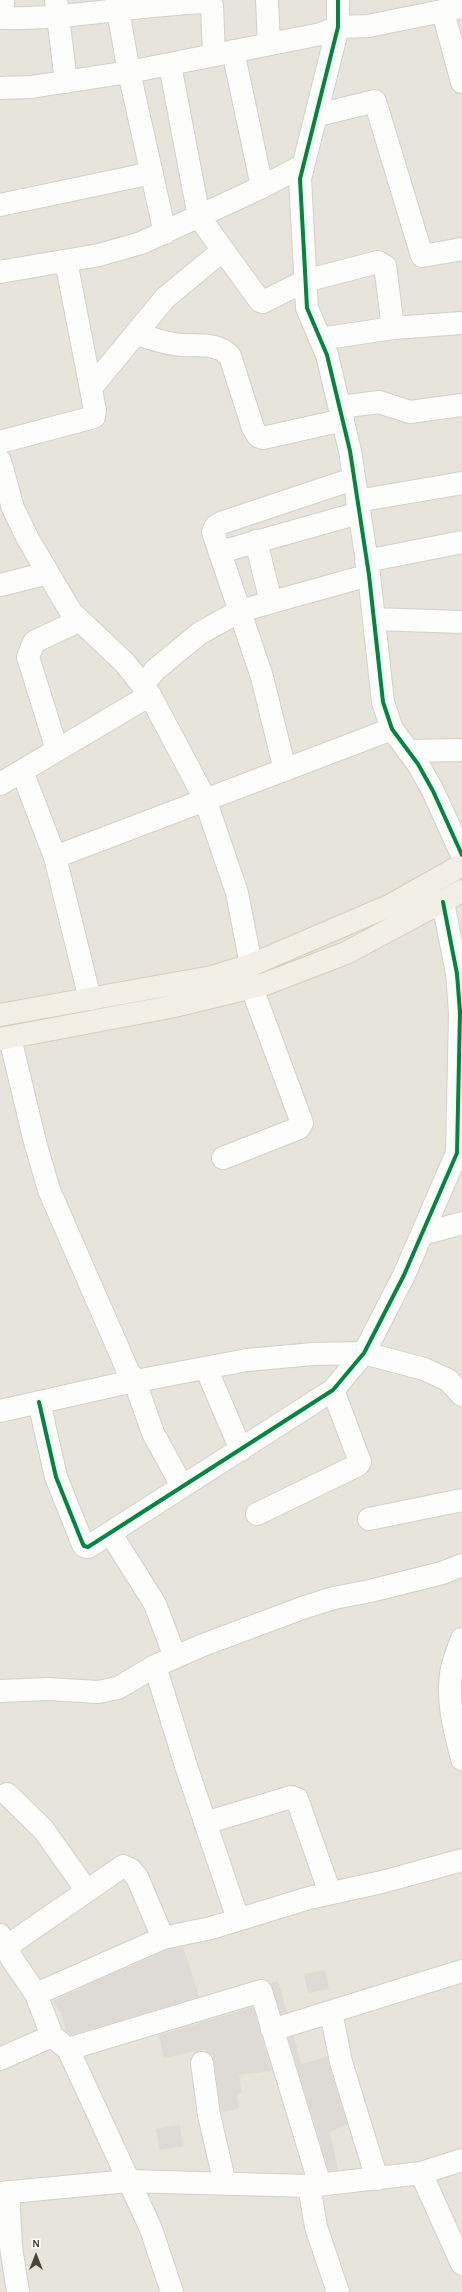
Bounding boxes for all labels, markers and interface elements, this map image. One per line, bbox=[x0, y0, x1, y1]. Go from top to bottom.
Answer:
north arrow bbox=[16, 2236, 56, 2276]
text: N bbox=[32, 2238, 40, 2249]

